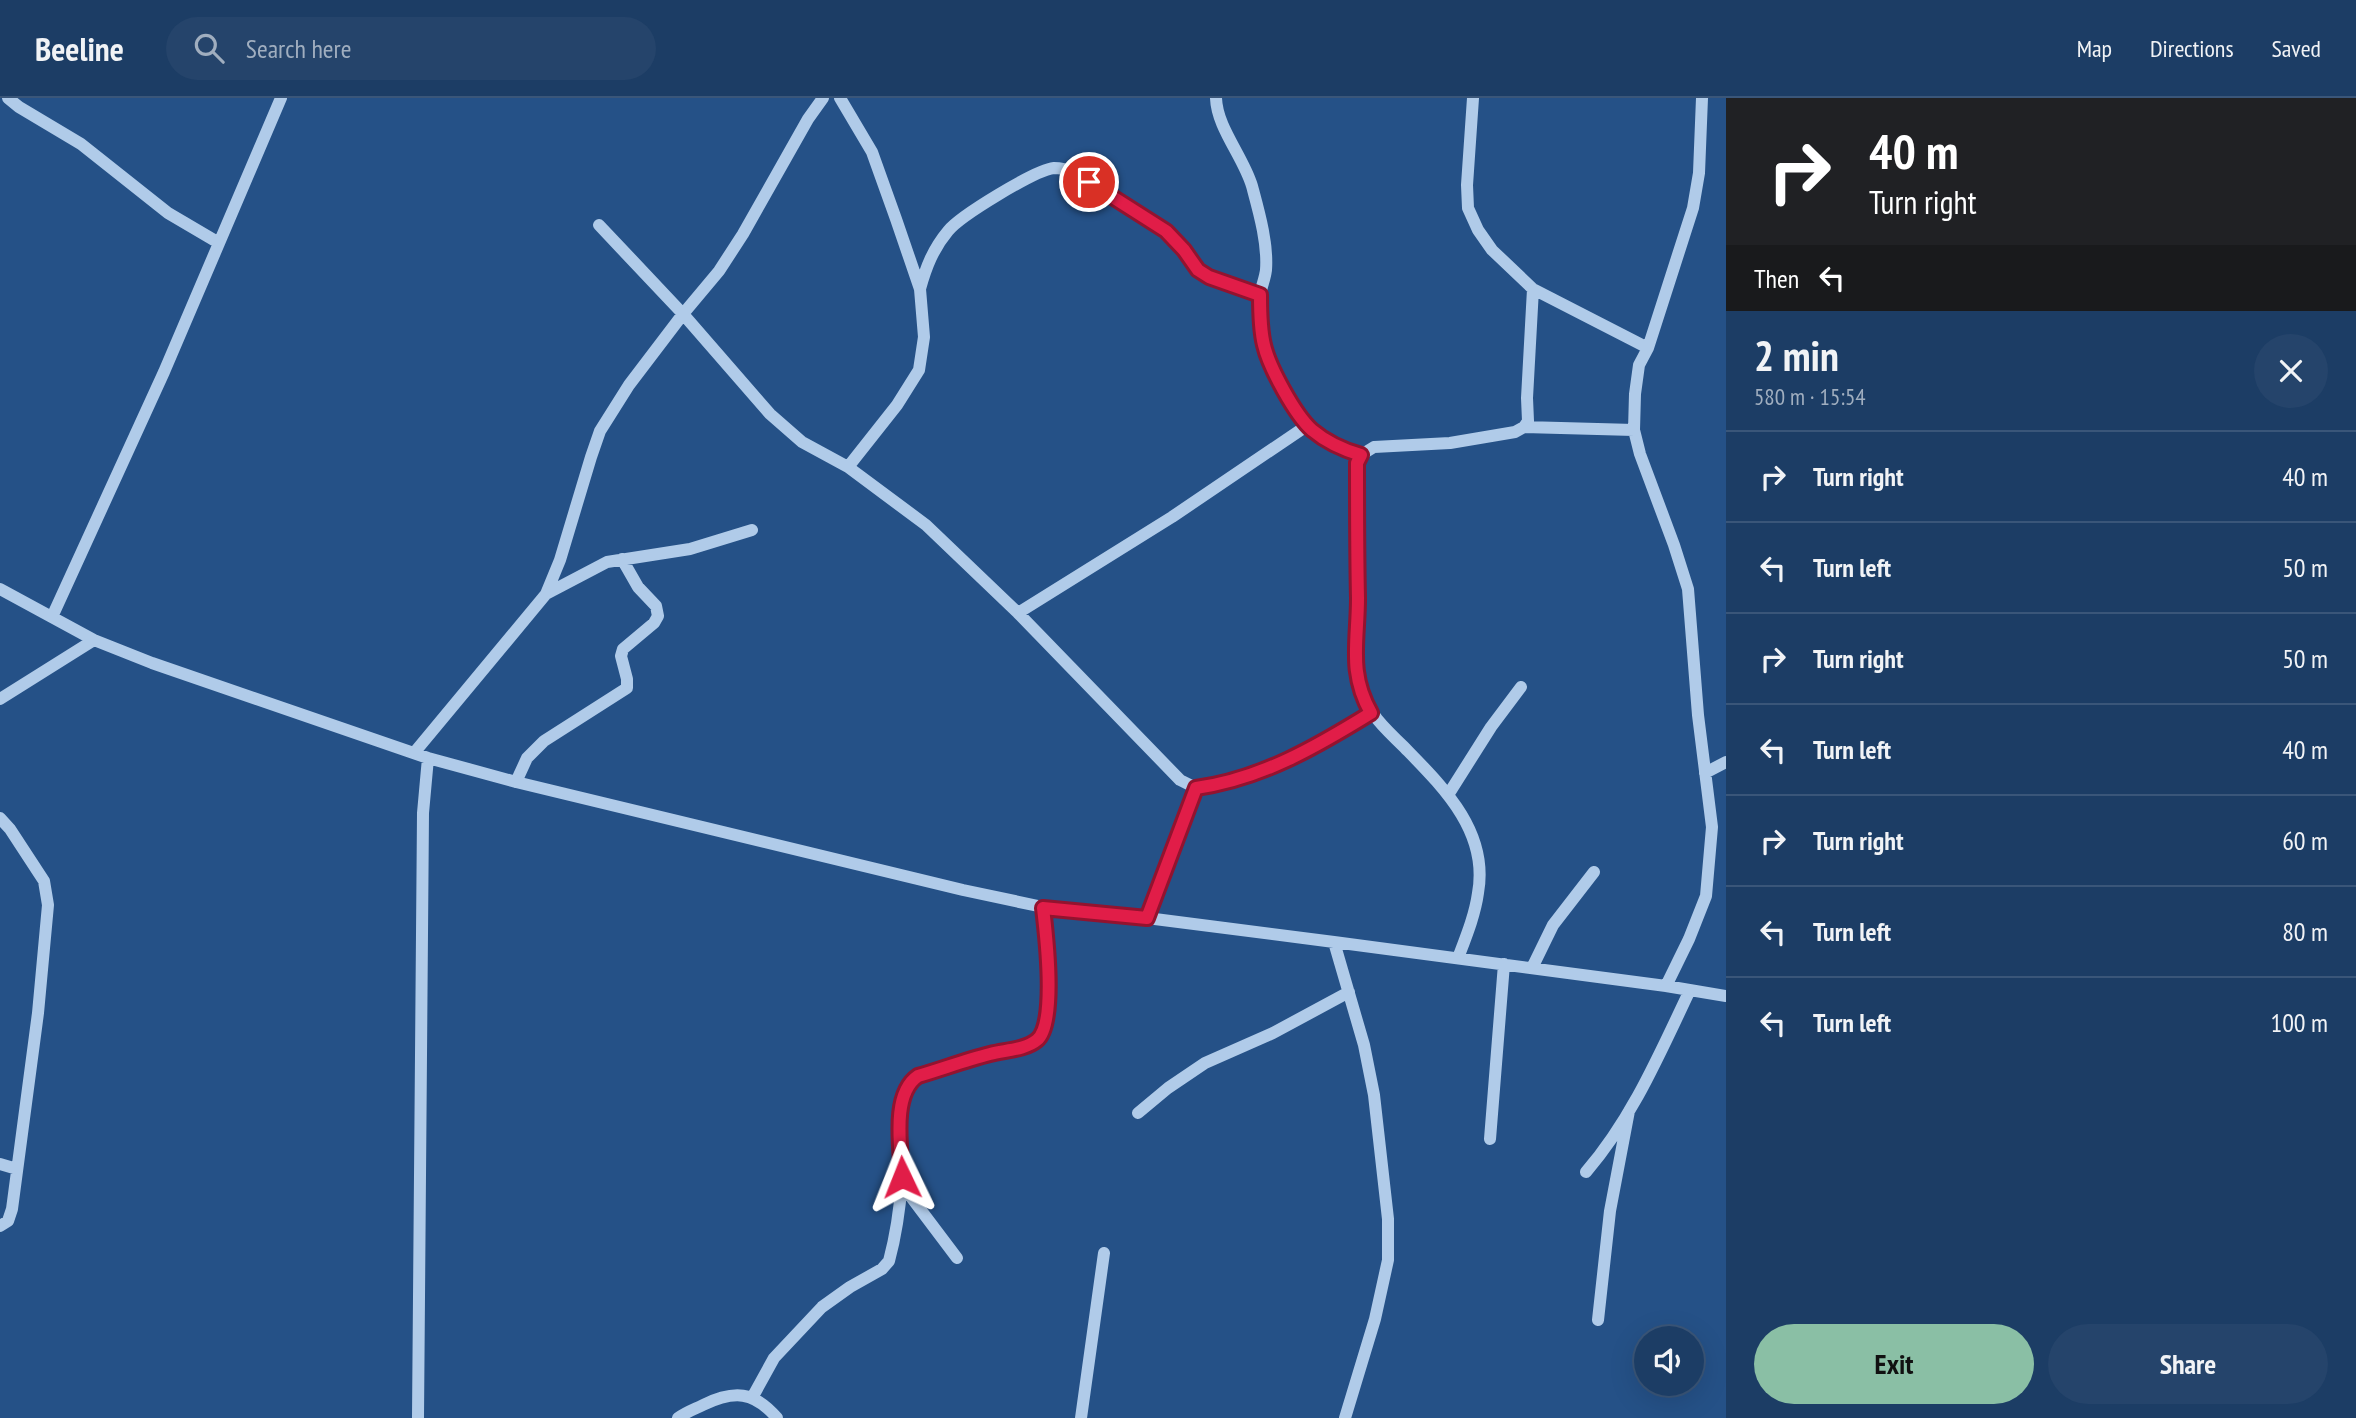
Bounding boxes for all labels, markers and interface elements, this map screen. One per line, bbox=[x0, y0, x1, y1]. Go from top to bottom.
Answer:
search box bbox=[166, 17, 656, 80]
text: Beeline bbox=[35, 27, 124, 70]
icon: search bbox=[190, 29, 228, 67]
text: Search here bbox=[246, 32, 351, 65]
text: Map bbox=[2077, 33, 2112, 64]
text: Directions bbox=[2150, 33, 2234, 64]
text: Saved bbox=[2272, 33, 2321, 64]
text: 40 m bbox=[1869, 119, 1958, 183]
icon: right bbox=[1754, 126, 1845, 217]
pin bbox=[1059, 152, 1119, 212]
icon: arrive bbox=[1070, 163, 1108, 201]
text: Turn right bbox=[1869, 181, 1977, 223]
icon: left bbox=[1813, 259, 1851, 297]
text: Then bbox=[1754, 262, 1799, 295]
text: 2 min bbox=[1754, 328, 1839, 383]
button: close bbox=[2254, 334, 2328, 408]
text: 580 m · 15:54 bbox=[1754, 382, 1866, 411]
icon: right bbox=[1754, 458, 1792, 496]
text: Turn right bbox=[1813, 460, 1904, 493]
text: 40 m bbox=[2282, 460, 2328, 493]
icon: left bbox=[1754, 549, 1792, 587]
text: Turn left bbox=[1813, 551, 1891, 584]
text: 50 m bbox=[2282, 551, 2328, 584]
icon: right bbox=[1754, 640, 1792, 678]
text: Turn right bbox=[1813, 642, 1904, 675]
text: 50 m bbox=[2282, 642, 2328, 675]
icon: left bbox=[1754, 731, 1792, 769]
text: Turn left bbox=[1813, 733, 1891, 766]
text: 40 m bbox=[2282, 733, 2328, 766]
icon: right bbox=[1754, 822, 1792, 860]
text: Turn right bbox=[1813, 824, 1904, 857]
text: 60 m bbox=[2282, 824, 2328, 857]
icon: left bbox=[1754, 913, 1792, 951]
text: Turn left bbox=[1813, 915, 1891, 948]
text: 80 m bbox=[2282, 915, 2328, 948]
icon: left bbox=[1754, 1004, 1792, 1042]
text: Turn left bbox=[1813, 1006, 1891, 1039]
text: 100 m bbox=[2270, 1006, 2328, 1039]
position arrow bbox=[865, 1140, 939, 1214]
button: Exit bbox=[1754, 1324, 2034, 1404]
button: Share bbox=[2048, 1324, 2328, 1404]
map controls bbox=[1634, 1326, 1704, 1396]
button: sound bbox=[1634, 1326, 1704, 1396]

